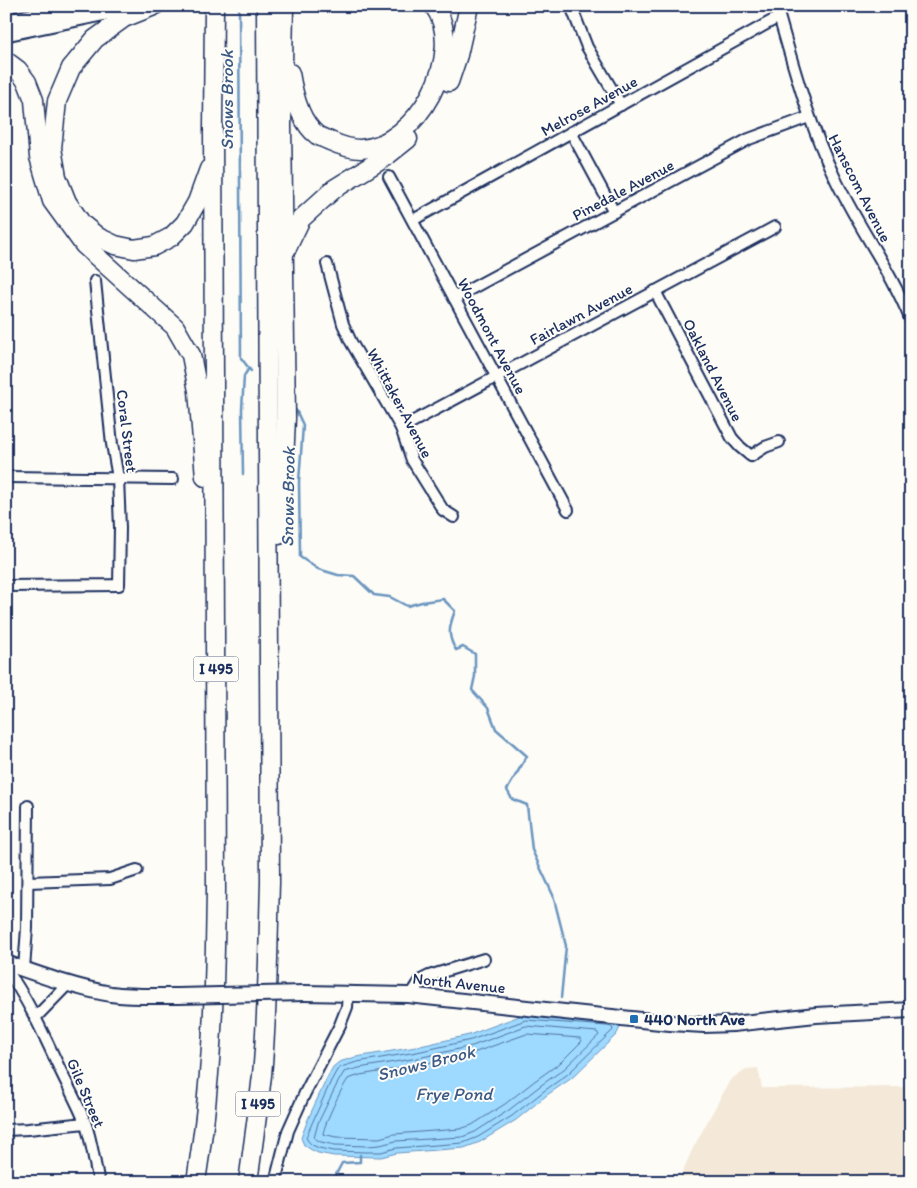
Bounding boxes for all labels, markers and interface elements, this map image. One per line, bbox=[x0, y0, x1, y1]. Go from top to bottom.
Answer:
water label: Snows Brook bbox=[216, 48, 238, 150]
street label: Melrose Avenue bbox=[537, 72, 641, 140]
street label: Hanscom Avenue bbox=[824, 131, 896, 245]
street label: Pinedale Avenue bbox=[569, 155, 677, 225]
street label: Woodmont Avenue bbox=[453, 275, 531, 398]
street label: Fairlawn Avenue bbox=[526, 279, 636, 349]
street label: Oakland Avenue bbox=[679, 315, 747, 425]
street label: Whittaker Avenue bbox=[363, 345, 437, 461]
street label: Coral Street bbox=[112, 388, 142, 474]
water label: Snows Brook bbox=[276, 445, 300, 547]
road number: I 495 bbox=[194, 656, 238, 682]
street label: North Avenue bbox=[412, 969, 507, 997]
place label: 440 North Ave bbox=[644, 1010, 746, 1029]
marker: 440 North Ave bbox=[628, 1013, 640, 1025]
water label: Snows Brook bbox=[375, 1040, 479, 1086]
street label: Gile Street bbox=[63, 1055, 109, 1131]
water label: Frye Pond bbox=[416, 1083, 494, 1105]
road number: I 495 bbox=[236, 1092, 280, 1116]

